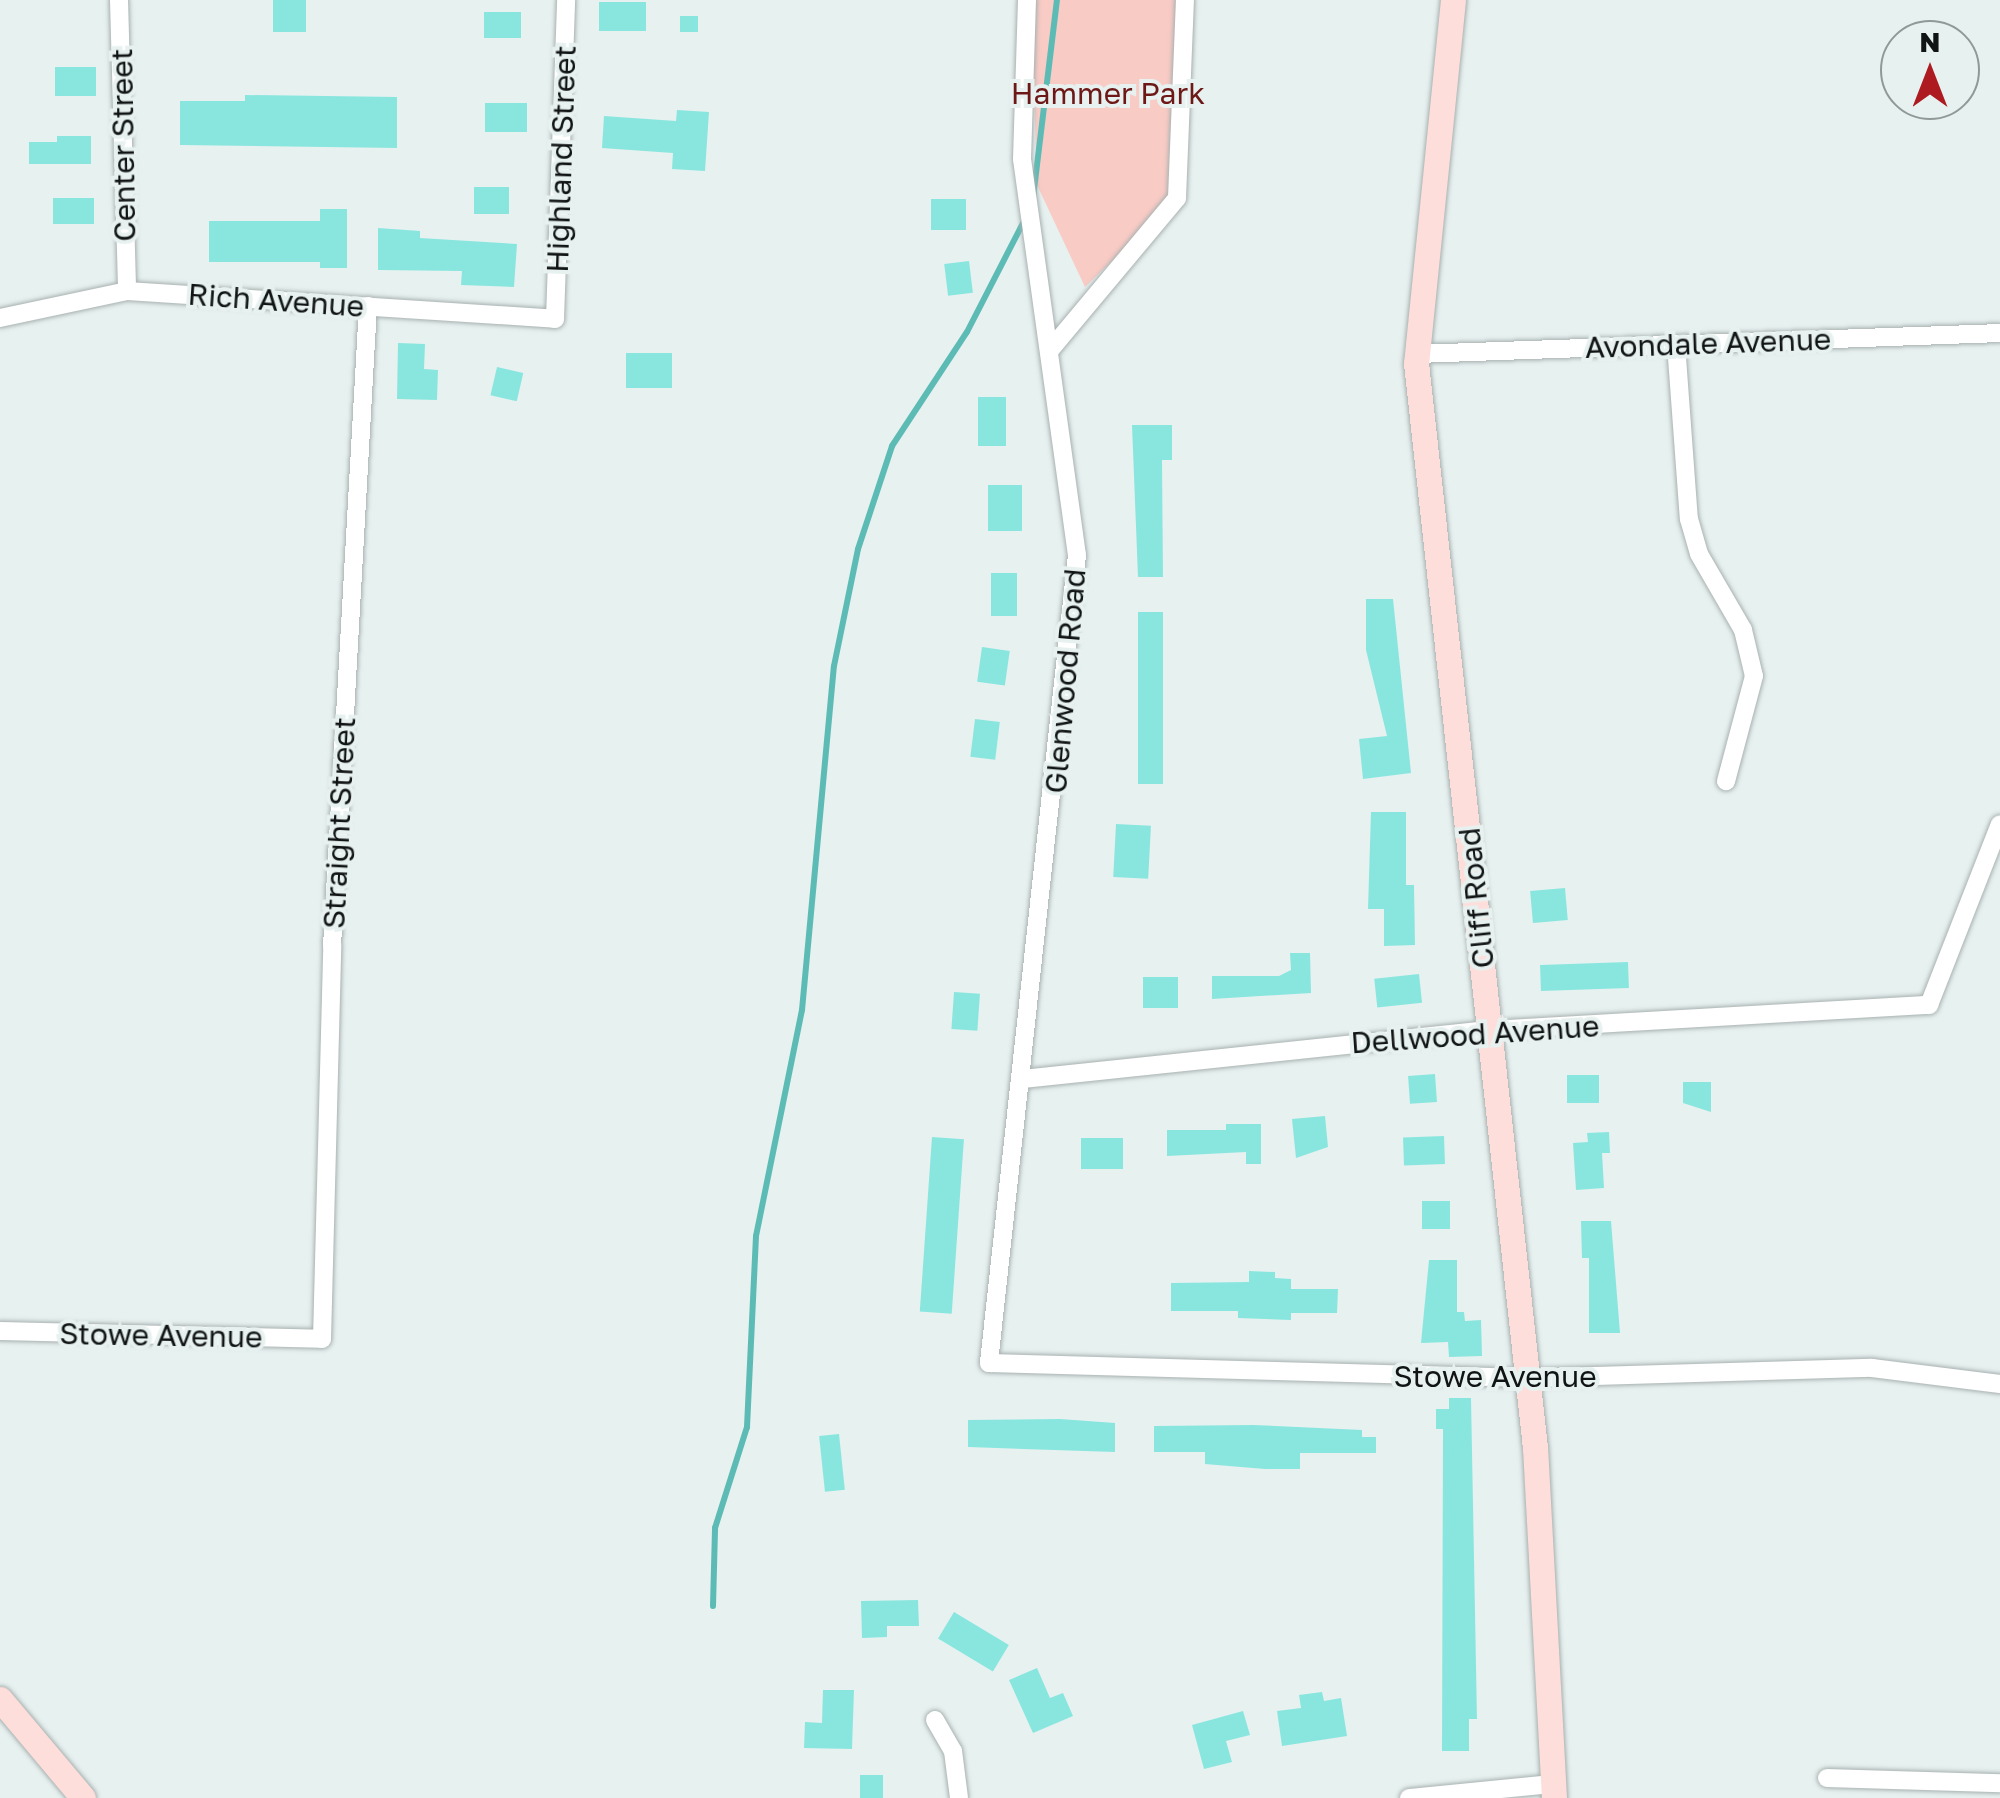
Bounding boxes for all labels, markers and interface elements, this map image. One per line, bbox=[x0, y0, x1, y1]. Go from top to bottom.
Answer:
north arrow bbox=[1880, 20, 1980, 120]
text: N bbox=[1919, 25, 1941, 58]
street label: Highland Street bbox=[539, 45, 583, 273]
street label: Center Street bbox=[103, 48, 143, 242]
park label: Hammer Park bbox=[1011, 75, 1205, 111]
street label: Rich Avenue bbox=[187, 276, 365, 324]
street label: Avondale Avenue bbox=[1584, 321, 1832, 365]
street label: Glenwood Road bbox=[1037, 567, 1093, 795]
street label: Straight Street bbox=[315, 716, 363, 930]
street label: Cliff Road bbox=[1451, 826, 1501, 970]
street label: Dellwood Avenue bbox=[1349, 1007, 1601, 1061]
street label: Stowe Avenue bbox=[59, 1315, 263, 1355]
street label: Stowe Avenue bbox=[1393, 1358, 1597, 1394]

